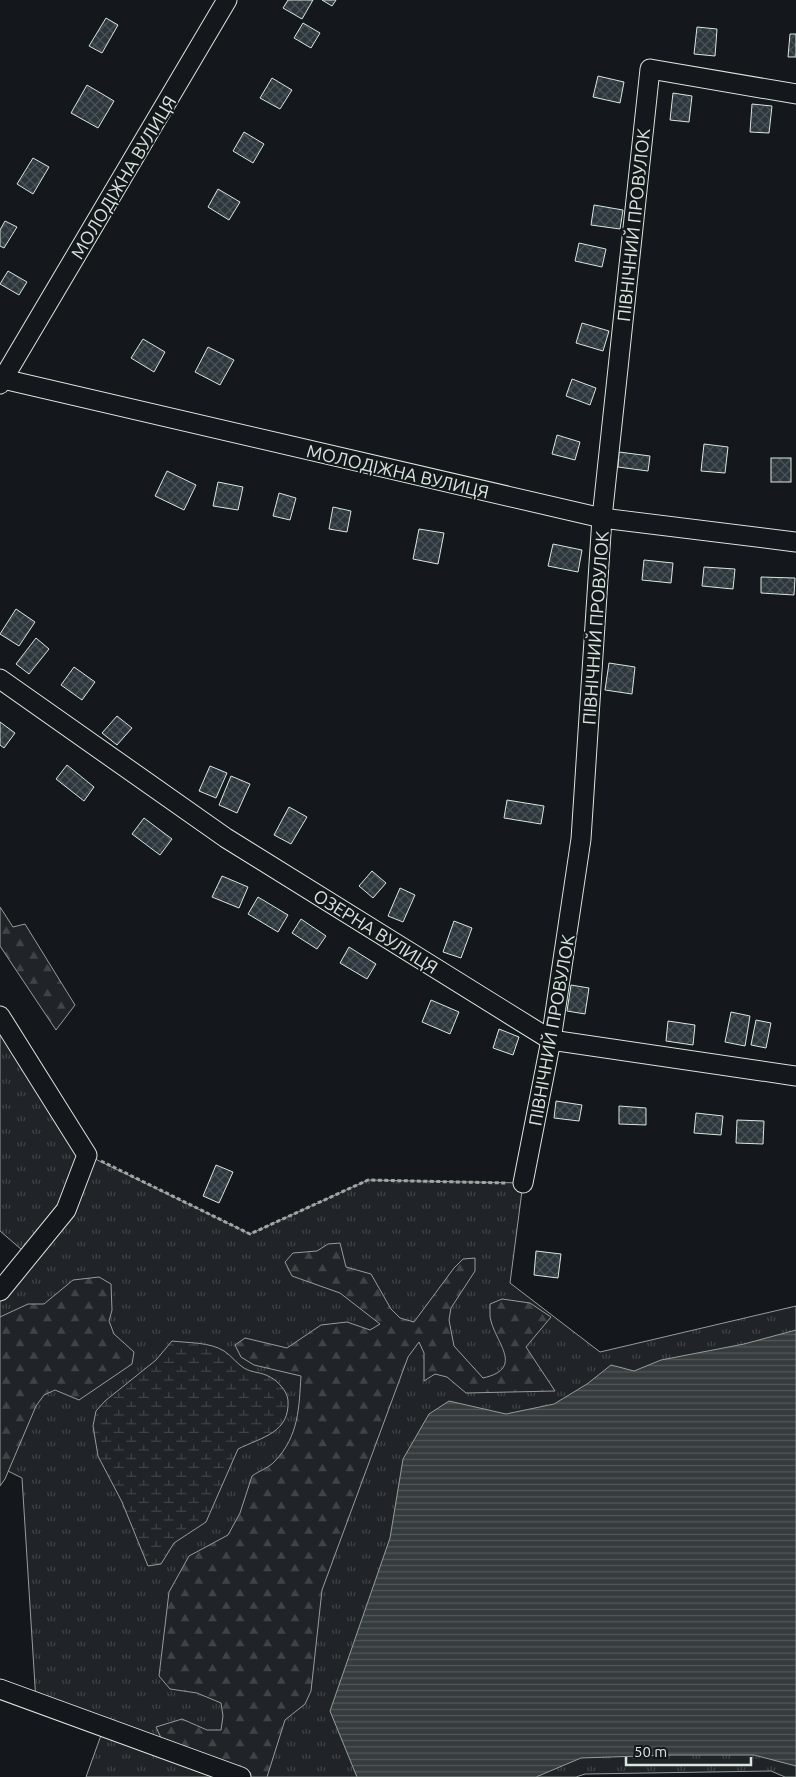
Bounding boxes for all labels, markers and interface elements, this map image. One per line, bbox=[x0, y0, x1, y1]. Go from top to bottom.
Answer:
street label: МОЛОДІЖНА ВУЛИЦЯ bbox=[66, 92, 180, 262]
street label: ПІВНІЧНИЙ ПРОВУЛОК bbox=[613, 127, 653, 323]
street label: МОЛОДІЖНА ВУЛИЦЯ bbox=[305, 440, 491, 502]
street label: ПІВНІЧНИЙ ПРОВУЛОК bbox=[578, 530, 612, 726]
street label: ОЗЕРНА ВУЛИЦЯ bbox=[310, 885, 442, 977]
street label: ПІВНІЧНИЙ ПРОВУЛОК bbox=[524, 933, 578, 1127]
scale bar bbox=[626, 1734, 751, 1766]
text: 50 m bbox=[634, 1743, 667, 1760]

